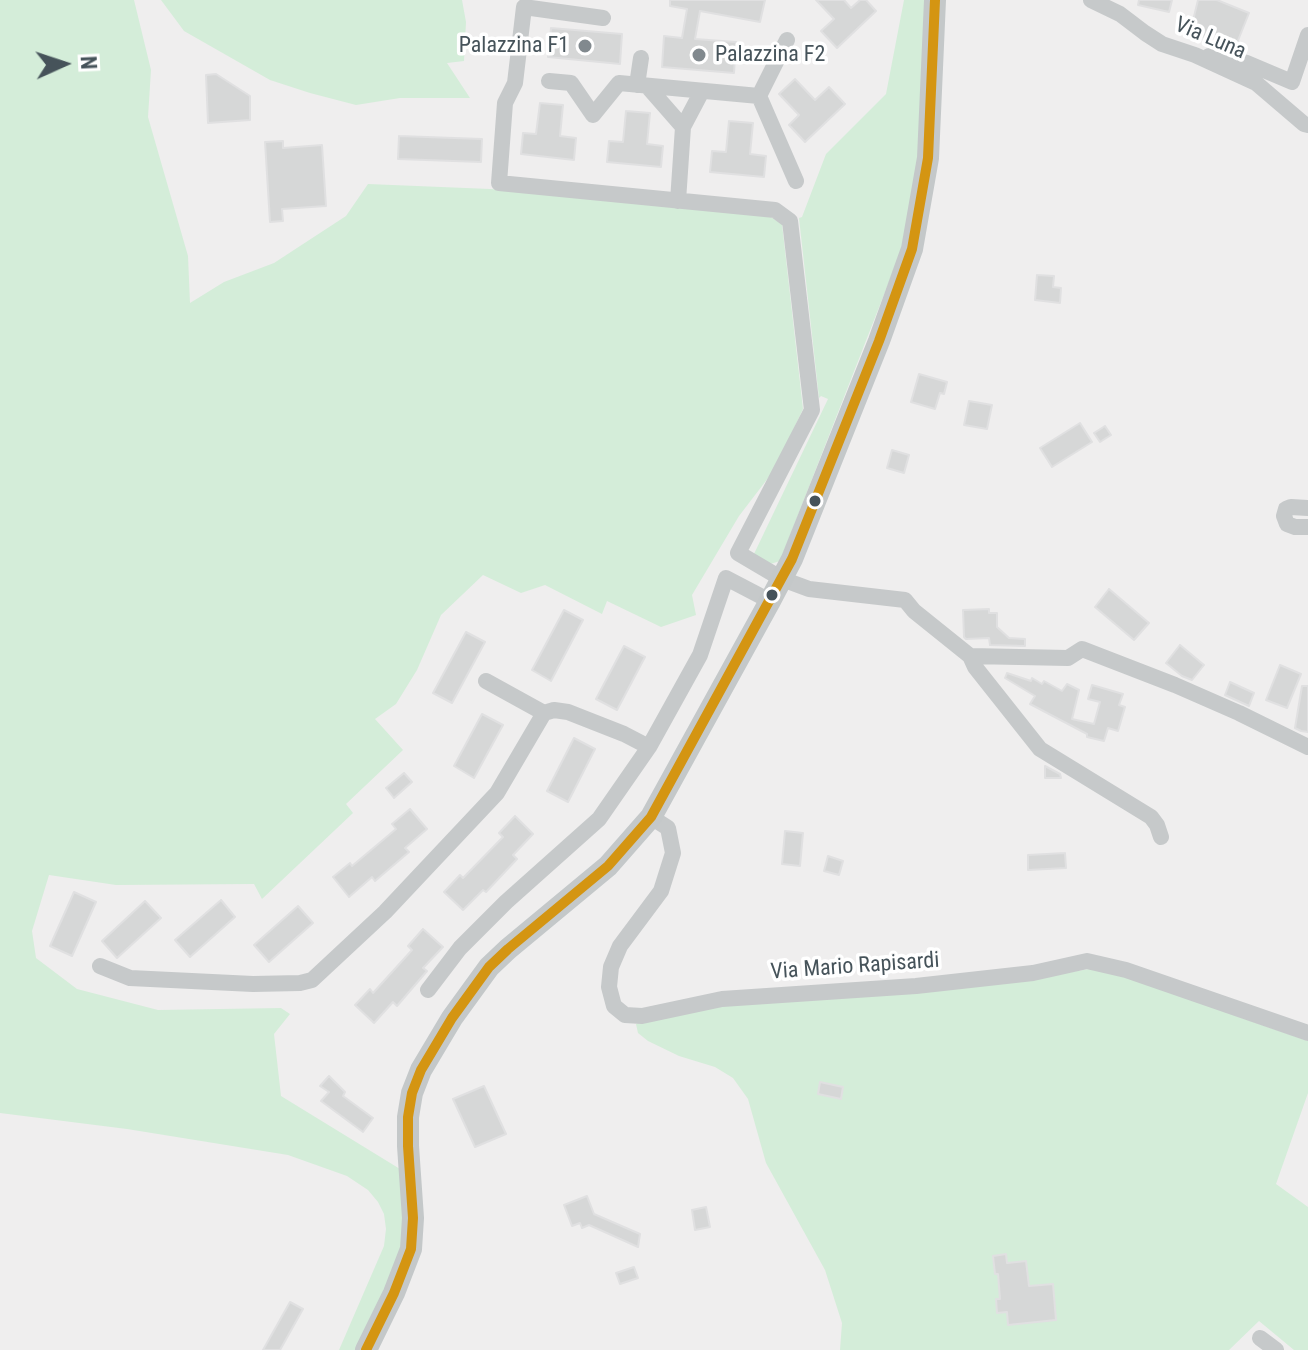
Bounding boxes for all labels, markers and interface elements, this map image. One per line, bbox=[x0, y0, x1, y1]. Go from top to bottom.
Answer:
street label: Via Luna bbox=[1170, 12, 1250, 66]
north arrow bbox=[24, 24, 104, 104]
place label: Palazzina F1 bbox=[459, 33, 569, 59]
marker: Palazzina F1 bbox=[576, 37, 594, 55]
place label: Palazzina F2 bbox=[715, 42, 825, 68]
marker: Palazzina F2 bbox=[690, 46, 708, 64]
text: N bbox=[76, 55, 101, 70]
unlabelled marker bbox=[807, 493, 823, 509]
unlabelled marker bbox=[764, 587, 780, 603]
street label: Via Mario Rapisardi bbox=[770, 948, 940, 986]

